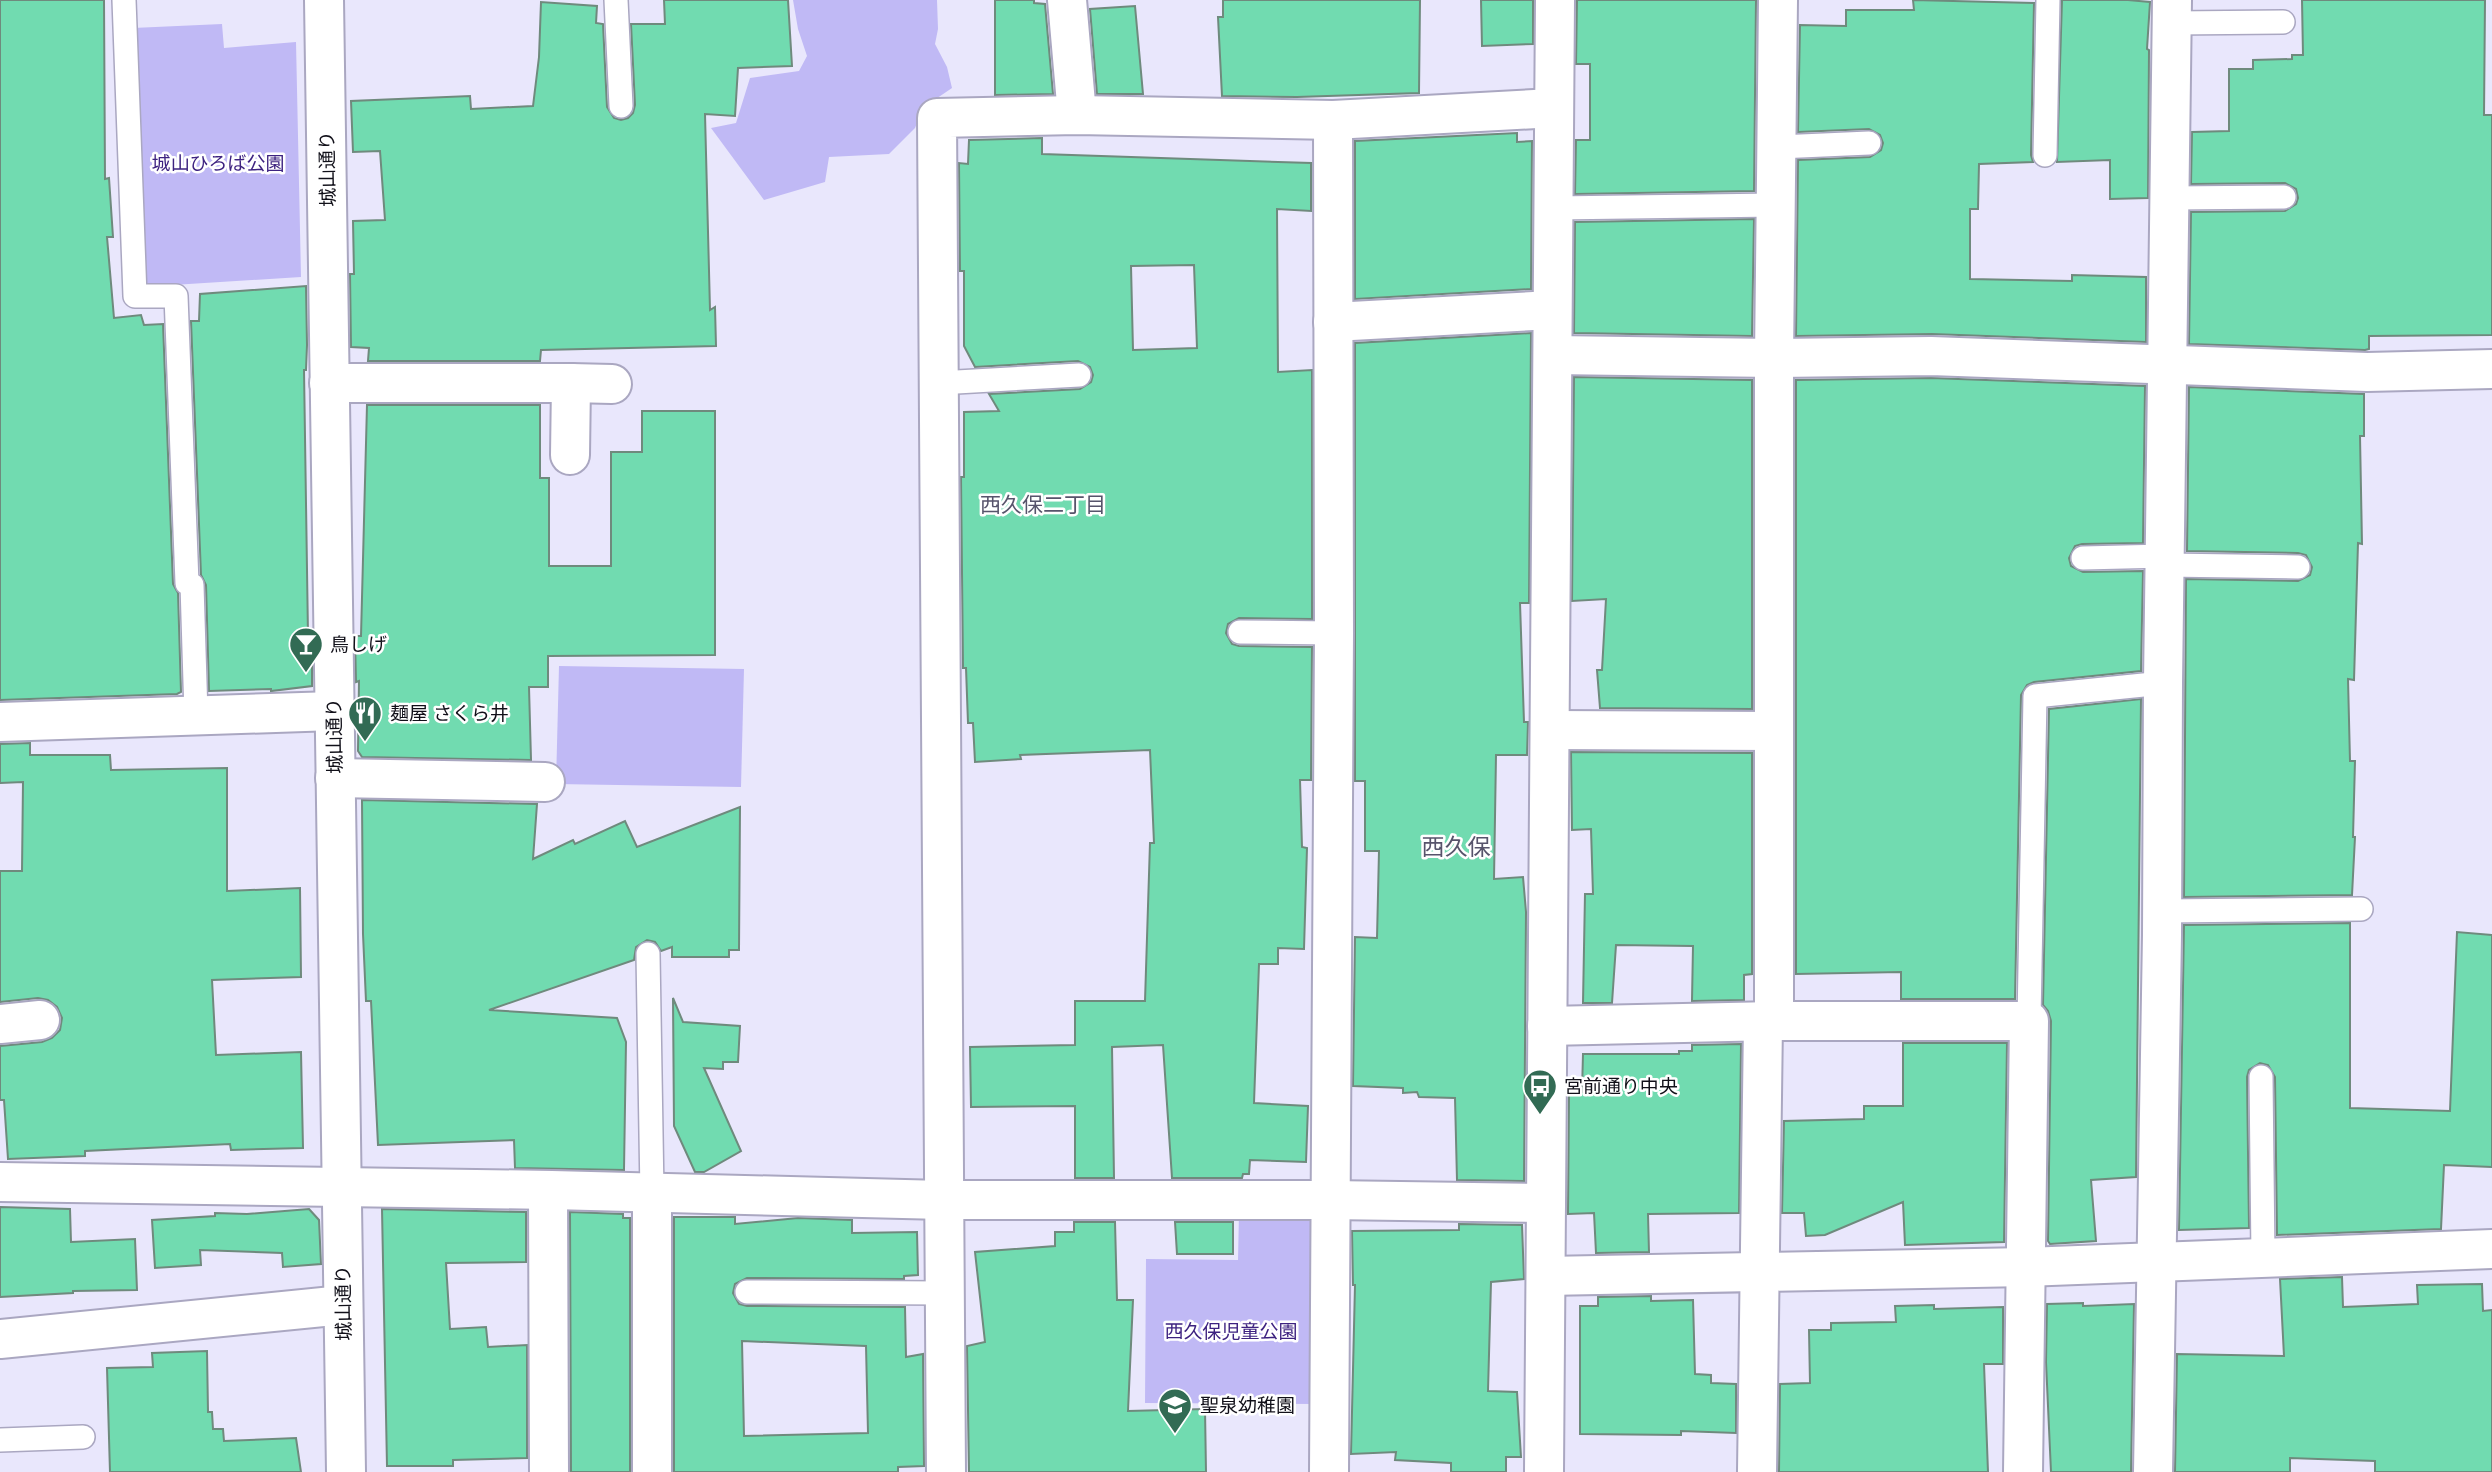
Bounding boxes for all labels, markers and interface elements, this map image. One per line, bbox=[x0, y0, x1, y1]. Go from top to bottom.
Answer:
street label: 城山通り bbox=[314, 131, 340, 207]
park label: 城山ひろば公園 bbox=[151, 151, 285, 175]
district label: 西久保二丁目 bbox=[980, 491, 1106, 517]
bar icon: 鳥しげ bbox=[287, 625, 325, 674]
place label: 鳥しげ bbox=[330, 632, 387, 656]
restaurant icon: 麺屋 さくら井 bbox=[346, 694, 384, 743]
street label: 城山通り bbox=[321, 698, 347, 774]
place label: 麺屋 さくら井 bbox=[390, 701, 509, 725]
district label: 西久保 bbox=[1422, 832, 1491, 861]
bus stop icon: 宮前通り中央 bbox=[1521, 1067, 1559, 1116]
place label: 宮前通り中央 bbox=[1564, 1074, 1678, 1098]
street label: 城山通り bbox=[330, 1265, 356, 1341]
park label: 西久保児童公園 bbox=[1164, 1319, 1298, 1343]
school or university icon: 聖泉幼稚園 bbox=[1156, 1386, 1194, 1435]
place label: 聖泉幼稚園 bbox=[1200, 1393, 1295, 1417]

